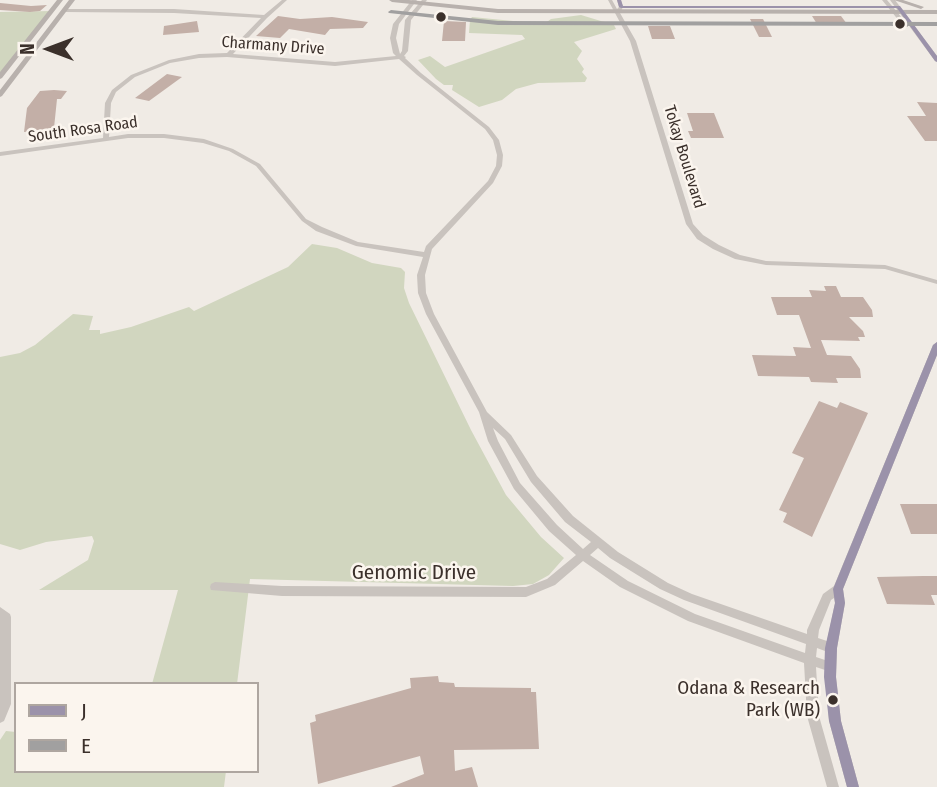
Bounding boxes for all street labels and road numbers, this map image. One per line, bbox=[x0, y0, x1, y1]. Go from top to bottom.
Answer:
street label: Charmany Drive bbox=[221, 33, 325, 59]
street label: Tokay Boulevard bbox=[659, 103, 709, 211]
street label: South Rosa Road bbox=[27, 113, 139, 147]
street label: Genomic Drive bbox=[352, 560, 476, 586]

